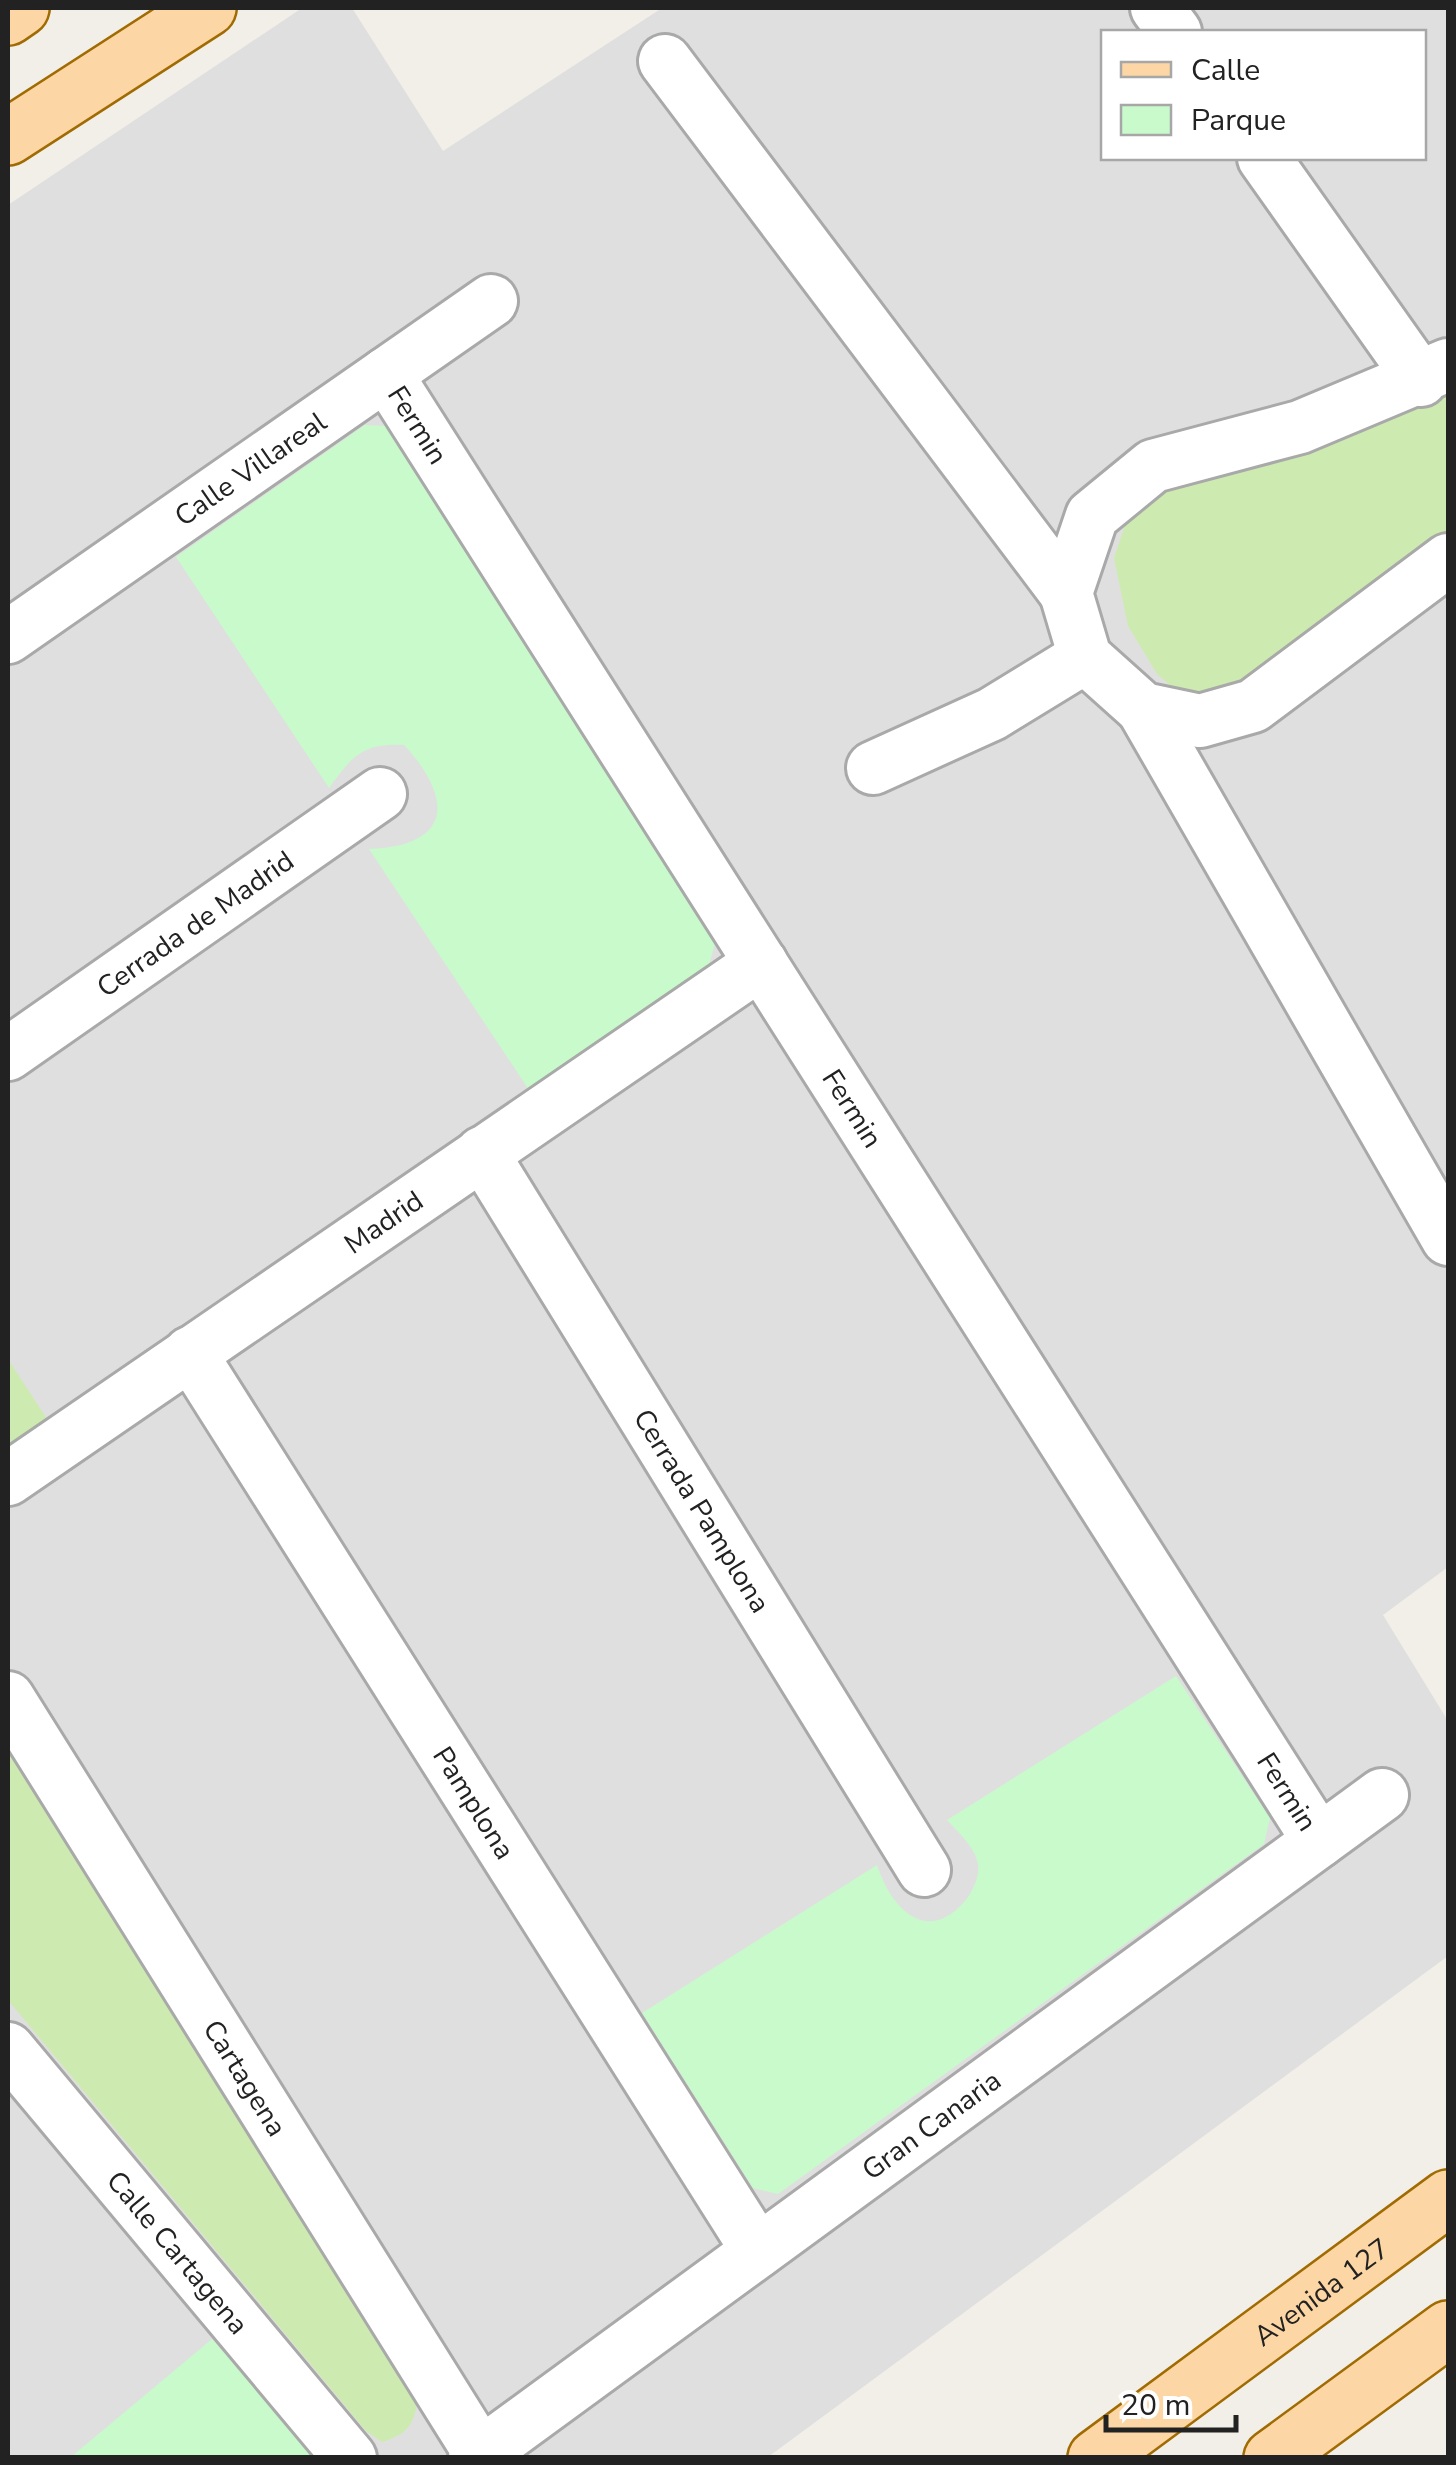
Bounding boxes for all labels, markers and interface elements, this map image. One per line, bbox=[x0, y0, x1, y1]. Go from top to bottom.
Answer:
legend bbox=[1101, 30, 1426, 160]
text: Calle bbox=[1191, 50, 1260, 91]
text: Parque bbox=[1191, 100, 1286, 141]
street label: Fermin bbox=[378, 379, 456, 472]
street label: Calle Villareal bbox=[167, 403, 335, 535]
street label: Cerrada de Madrid bbox=[89, 842, 302, 1006]
street label: Fermin bbox=[813, 1062, 891, 1155]
street label: Madrid bbox=[337, 1182, 431, 1263]
street label: Cerrada Pamplona bbox=[624, 1402, 779, 1620]
street label: Pamplona bbox=[424, 1739, 523, 1867]
street label: Fermin bbox=[1248, 1746, 1326, 1839]
street label: Cartagena bbox=[194, 2013, 295, 2144]
street label: Gran Canaria bbox=[854, 2062, 1009, 2189]
street label: Calle Cartagena bbox=[98, 2163, 257, 2343]
street label: Avenida 127 bbox=[1246, 2230, 1397, 2355]
scale bar bbox=[1106, 2370, 1236, 2432]
text: 20 m bbox=[1121, 2385, 1190, 2426]

